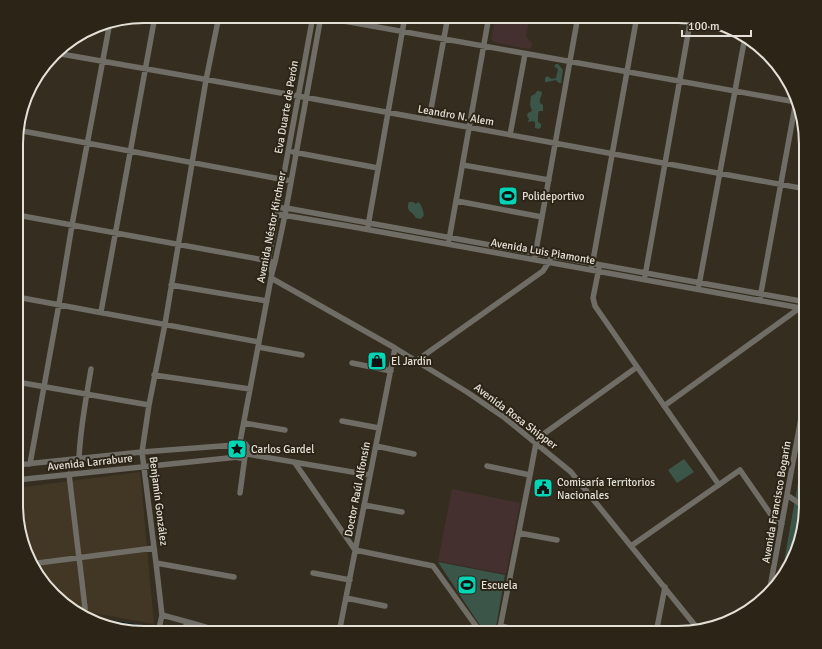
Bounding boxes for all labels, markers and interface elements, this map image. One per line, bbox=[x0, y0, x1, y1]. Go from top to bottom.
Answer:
scale bar bbox=[682, 12, 751, 38]
text: 100 m bbox=[688, 19, 720, 34]
street label: Eva Duarte de Perón bbox=[272, 59, 301, 155]
street label: Leandro N. Alem bbox=[417, 102, 495, 129]
street label: Avenida Néstor Kirchner bbox=[254, 170, 289, 284]
sports icon: Polideportivo bbox=[497, 185, 519, 207]
place label: Polideportivo bbox=[522, 190, 585, 203]
street label: Avenida Luis Piamonte bbox=[490, 236, 596, 267]
shop icon: El Jardín bbox=[366, 350, 388, 372]
place label: El Jardín bbox=[391, 355, 432, 368]
street label: Avenida Rosa Shipper bbox=[471, 381, 560, 452]
place icon: Carlos Gardel bbox=[226, 438, 248, 460]
street label: Doctor Raúl Alfonsín bbox=[342, 440, 373, 538]
street label: Avenida Francisco Bogarín bbox=[759, 440, 794, 564]
place label: Carlos Gardel bbox=[251, 443, 314, 456]
street label: Avenida Larrabure bbox=[47, 452, 133, 473]
street label: Benjamín González bbox=[147, 456, 170, 546]
place label: Comisaría Territorios Nacionales bbox=[557, 476, 655, 502]
public building icon: Comisaría Territorios Nacionales bbox=[532, 477, 554, 499]
sports icon: Escuela bbox=[456, 574, 478, 596]
place label: Escuela bbox=[481, 579, 518, 592]

